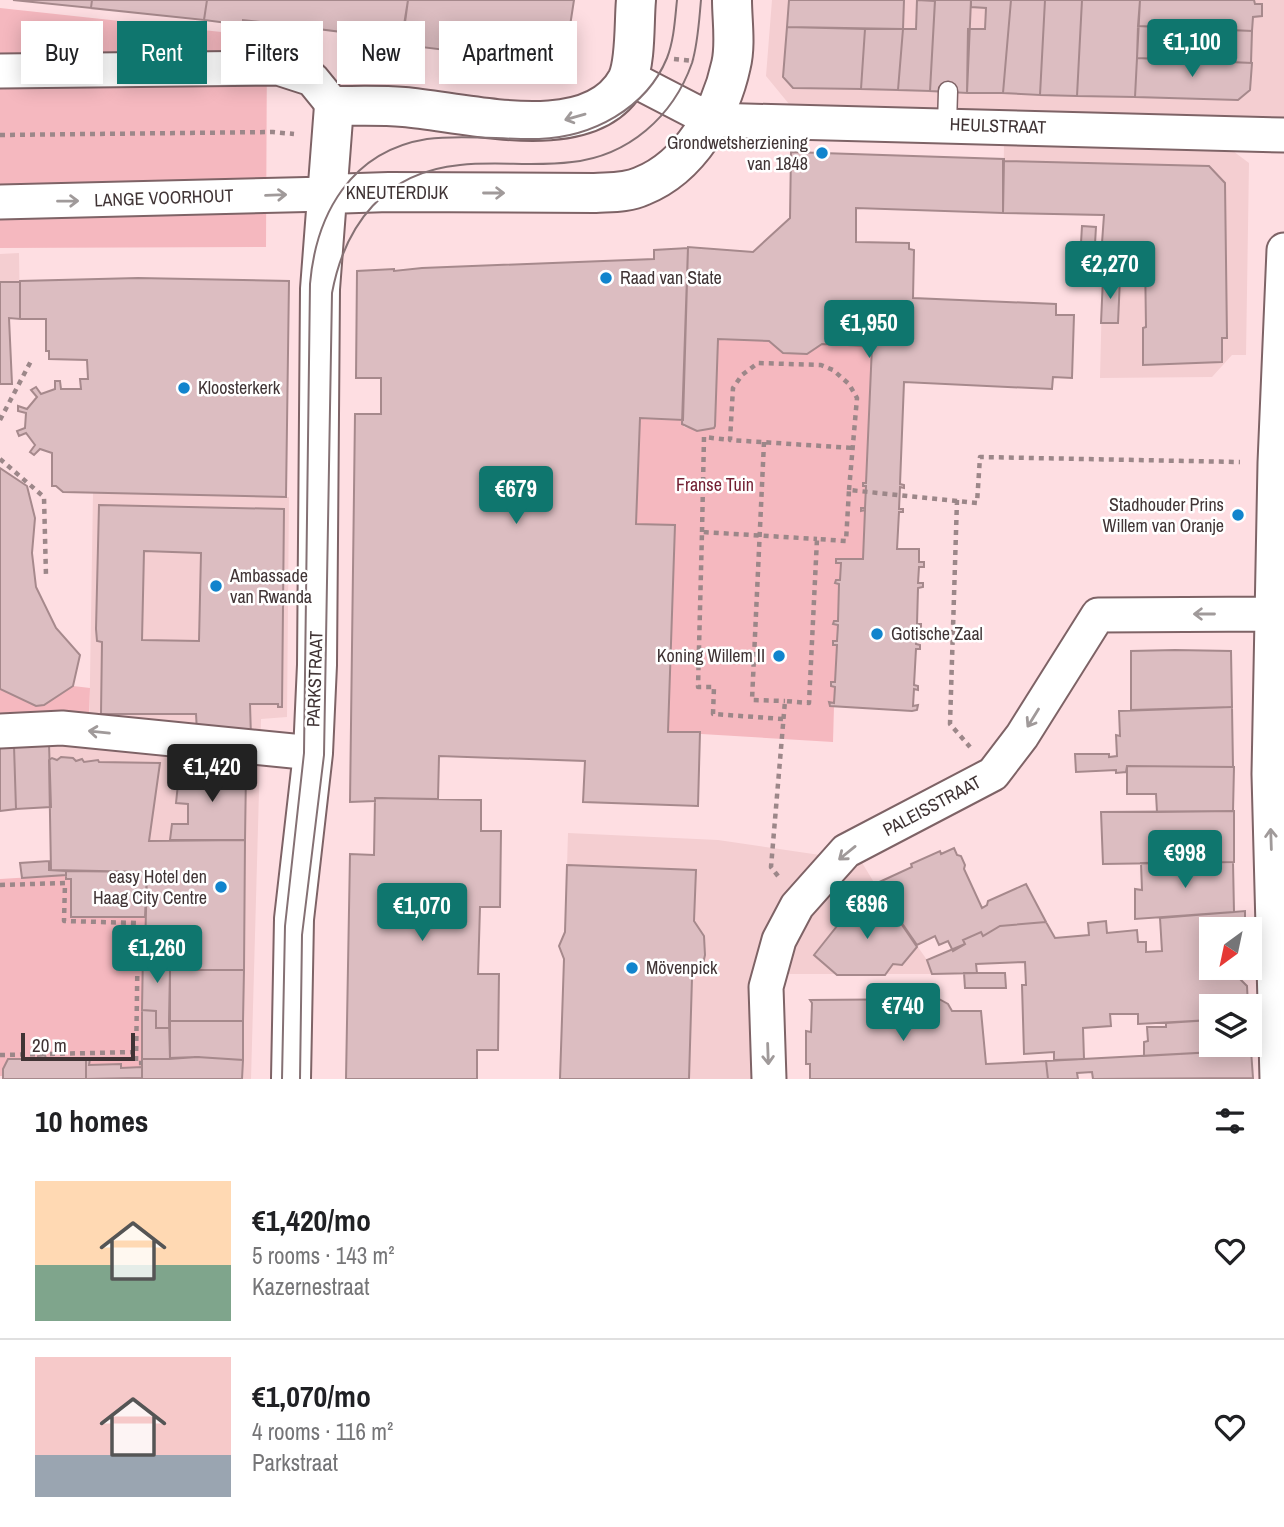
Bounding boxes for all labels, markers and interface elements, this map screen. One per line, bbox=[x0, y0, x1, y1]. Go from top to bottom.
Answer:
pin: €1,100 bbox=[1135, 20, 1249, 79]
chip: Buy bbox=[21, 21, 103, 84]
chip: Rent bbox=[117, 21, 207, 84]
chip: Filters bbox=[221, 21, 323, 84]
chip: New bbox=[337, 21, 425, 84]
chip: Apartment bbox=[439, 21, 577, 84]
text: €1,100 bbox=[1163, 26, 1221, 57]
one-way arrow bbox=[564, 111, 586, 124]
street label: HEULSTRAAT bbox=[949, 111, 1047, 140]
place label: Grondwetsherziening van 1848 bbox=[667, 130, 809, 176]
marker: Grondwetsherziening van 1848 bbox=[814, 145, 830, 161]
street label: KNEUTERDIJK bbox=[346, 180, 448, 205]
street label: LANGE VOORHOUT bbox=[94, 183, 234, 212]
one-way arrow bbox=[483, 187, 506, 200]
one-way arrow bbox=[265, 188, 288, 202]
one-way arrow bbox=[56, 194, 79, 207]
pin: €2,270 bbox=[1053, 242, 1167, 301]
text: €2,270 bbox=[1081, 248, 1139, 279]
place label: Raad van State bbox=[620, 265, 722, 290]
marker: Raad van State bbox=[598, 270, 614, 286]
pin: €1,950 bbox=[812, 300, 926, 360]
text: €1,950 bbox=[840, 307, 898, 338]
place label: Kloosterkerk bbox=[198, 375, 281, 400]
marker: Kloosterkerk bbox=[176, 380, 192, 396]
pin: €679 bbox=[475, 466, 557, 526]
park label: Franse Tuin bbox=[676, 472, 754, 497]
text: €679 bbox=[495, 473, 537, 504]
place label: Stadhouder Prins Willem van Oranje bbox=[1103, 492, 1224, 538]
marker: Stadhouder Prins Willem van Oranje bbox=[1230, 507, 1246, 523]
place label: Ambassade van Rwanda bbox=[229, 563, 312, 609]
marker: Ambassade van Rwanda bbox=[208, 578, 224, 594]
one-way arrow bbox=[1193, 607, 1216, 621]
place label: Gotische Zaal bbox=[891, 621, 983, 646]
marker: Gotische Zaal bbox=[869, 626, 885, 642]
street label: PARKSTRAAT bbox=[300, 630, 329, 728]
place label: Koning Willem II bbox=[657, 643, 765, 668]
marker: Koning Willem II bbox=[771, 648, 787, 664]
one-way arrow bbox=[1026, 707, 1040, 727]
one-way arrow bbox=[88, 725, 111, 738]
pin: €1,420 bbox=[155, 744, 269, 804]
text: €1,420 bbox=[183, 751, 241, 782]
street label: PALEISSTRAAT bbox=[878, 769, 985, 842]
one-way arrow bbox=[1264, 828, 1278, 851]
pin: €998 bbox=[1144, 830, 1226, 890]
text: €998 bbox=[1164, 837, 1206, 868]
one-way arrow bbox=[838, 844, 856, 860]
place label: easy Hotel den Haag City Centre bbox=[93, 864, 207, 910]
marker: easy Hotel den Haag City Centre bbox=[213, 879, 229, 895]
pin: €896 bbox=[826, 881, 908, 941]
pin: €1,070 bbox=[365, 884, 479, 943]
text: €896 bbox=[846, 888, 888, 919]
text: €1,070 bbox=[393, 890, 451, 921]
north arrow bbox=[1199, 917, 1262, 980]
map controls bbox=[1199, 917, 1262, 1057]
pin: €1,260 bbox=[100, 926, 214, 985]
text: €1,260 bbox=[128, 932, 186, 963]
place label: Mövenpick bbox=[646, 955, 718, 980]
marker: Mövenpick bbox=[624, 960, 640, 976]
pin: €740 bbox=[862, 984, 944, 1043]
text: €740 bbox=[882, 990, 924, 1021]
button: layers bbox=[1199, 994, 1262, 1057]
scale bar bbox=[21, 1030, 135, 1062]
text: 20 m bbox=[32, 1032, 67, 1058]
one-way arrow bbox=[761, 1042, 775, 1065]
text: 10 homes bbox=[35, 1101, 149, 1141]
icon: filters bbox=[1211, 1102, 1249, 1140]
text: €1,420/mo bbox=[252, 1200, 371, 1240]
icon: home bbox=[91, 1209, 175, 1293]
icon: heart bbox=[1211, 1232, 1249, 1270]
text: 5 rooms · 143 m² bbox=[252, 1240, 395, 1271]
text: Kazernestraat bbox=[252, 1271, 369, 1302]
text: €1,070/mo bbox=[252, 1376, 371, 1416]
icon: home bbox=[91, 1385, 175, 1469]
icon: heart bbox=[1211, 1408, 1249, 1446]
text: 4 rooms · 116 m² bbox=[252, 1416, 393, 1447]
text: Parkstraat bbox=[252, 1447, 338, 1478]

